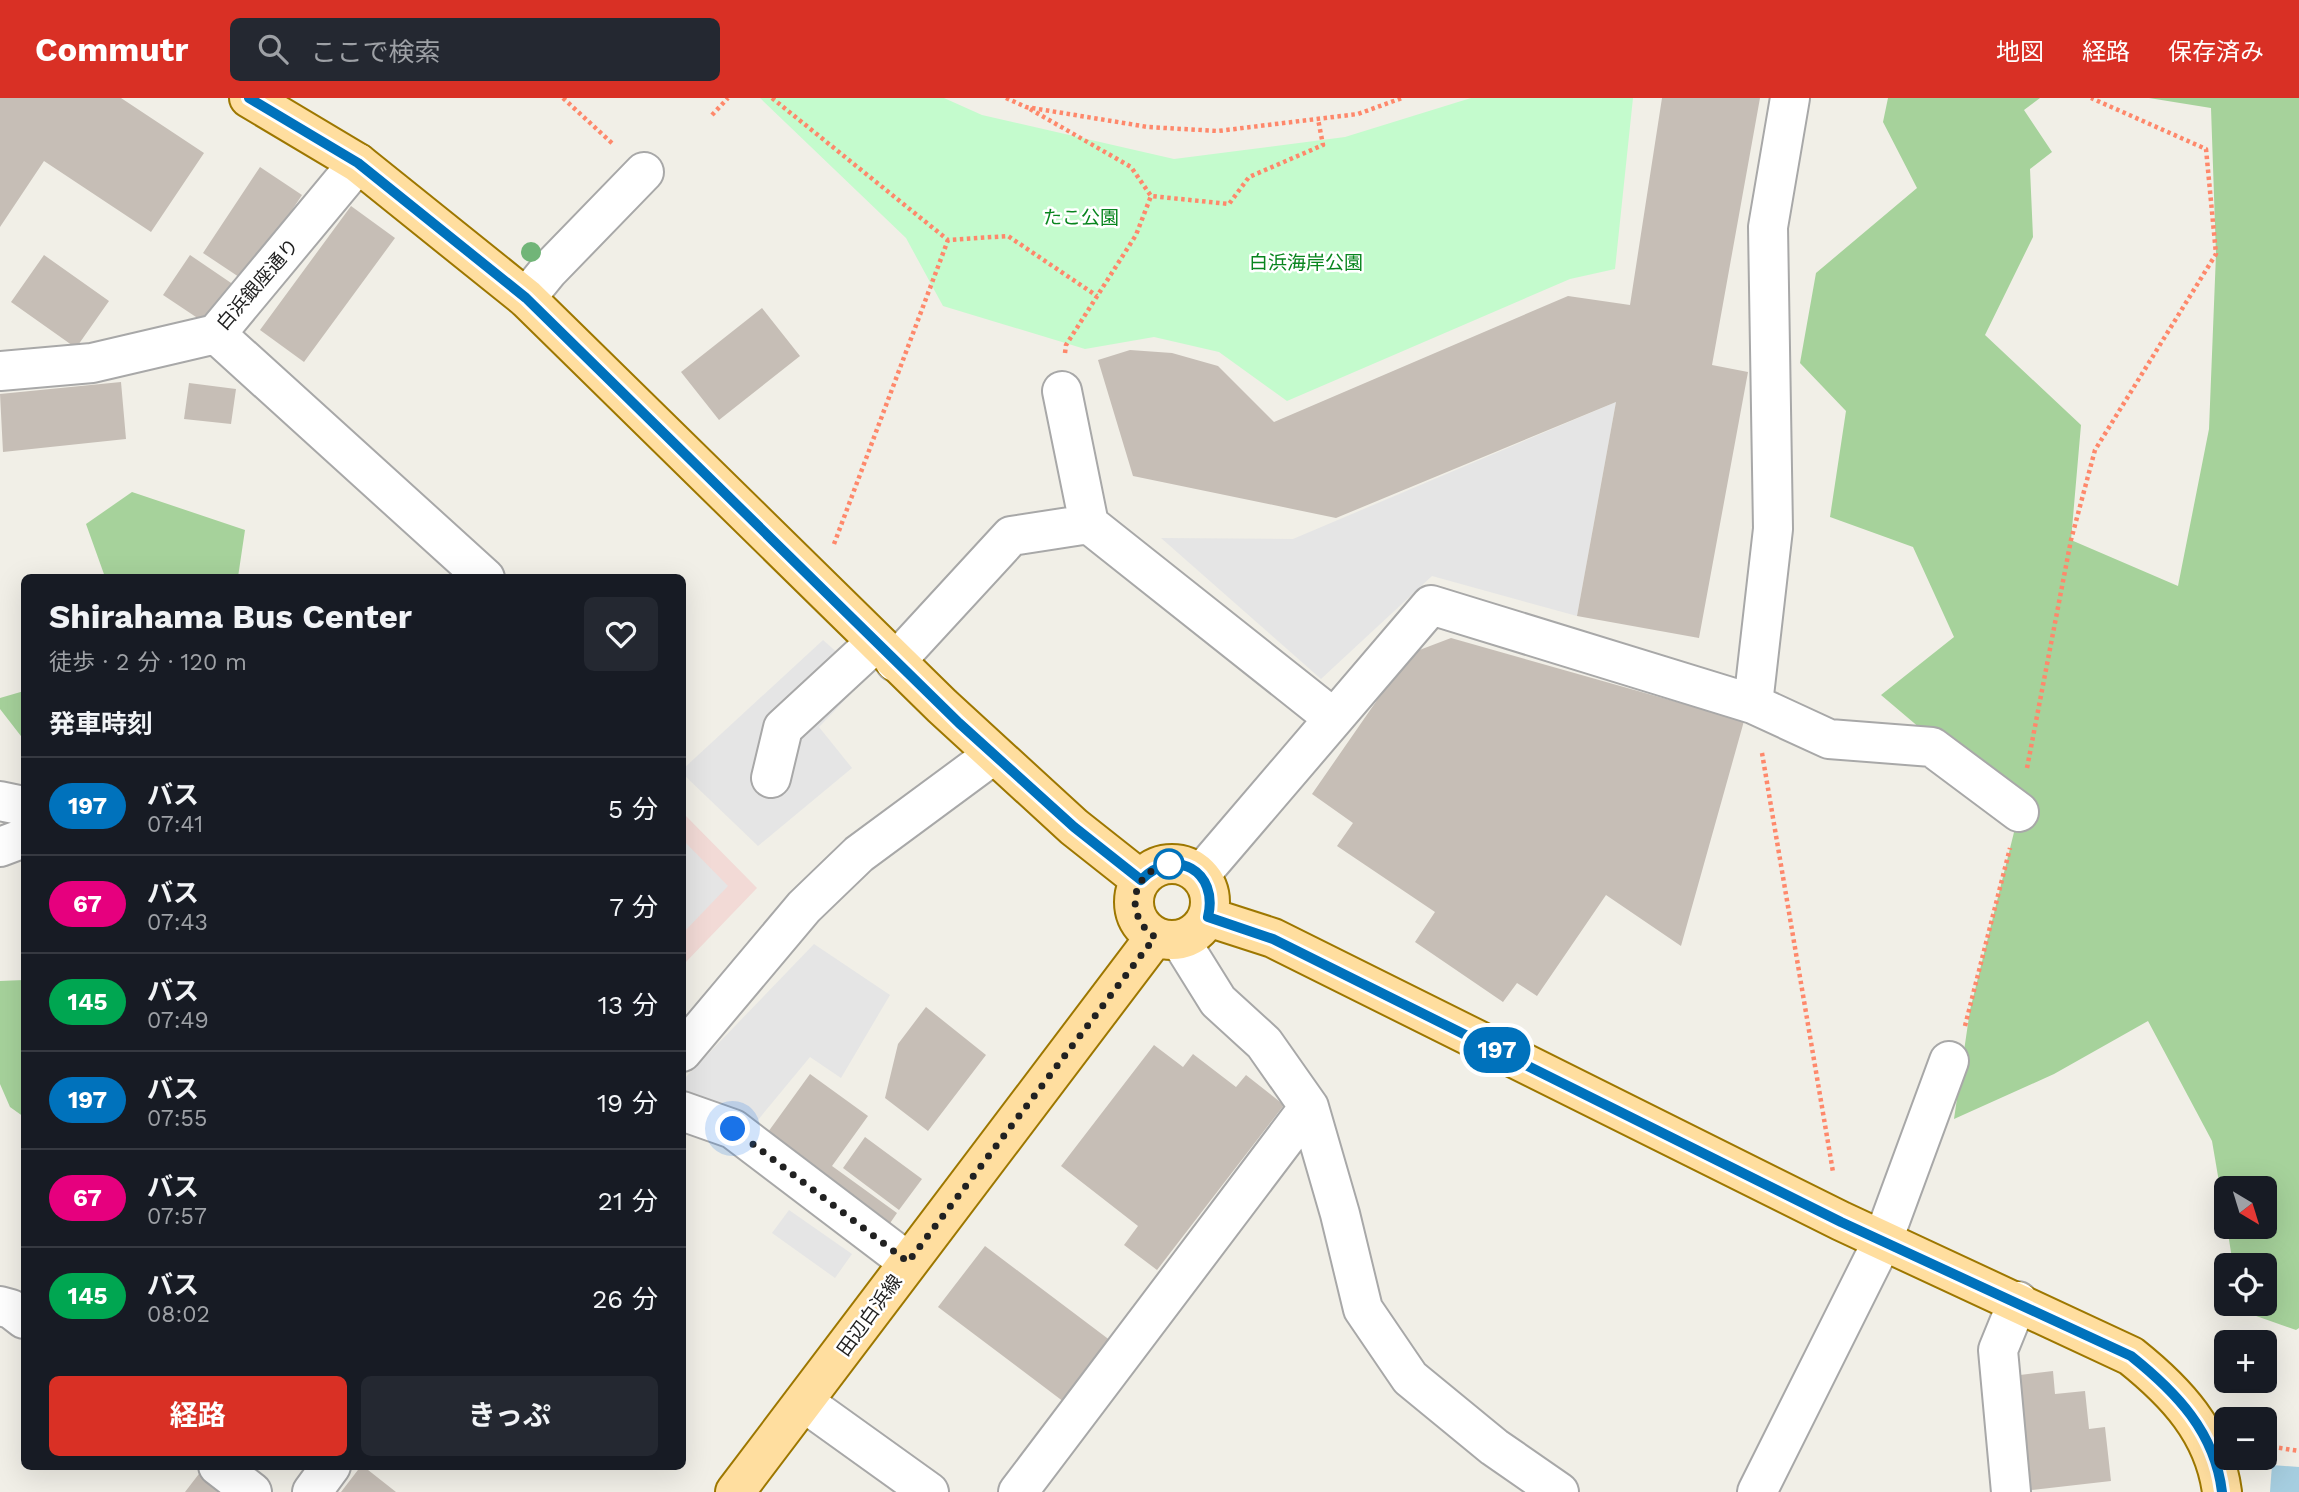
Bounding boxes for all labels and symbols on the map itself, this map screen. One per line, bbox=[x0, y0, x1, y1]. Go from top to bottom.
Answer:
park label: たこ公園 bbox=[1043, 206, 1119, 229]
street label: 白浜銀座通り bbox=[211, 234, 303, 335]
park label: 白浜海岸公園 bbox=[1249, 251, 1363, 274]
unlabelled marker bbox=[1154, 849, 1184, 879]
line badge: 197 bbox=[1457, 1027, 1537, 1073]
your location bbox=[715, 1111, 750, 1146]
north arrow bbox=[2214, 1176, 2277, 1239]
street label: 田辺白浜線 bbox=[832, 1270, 907, 1360]

